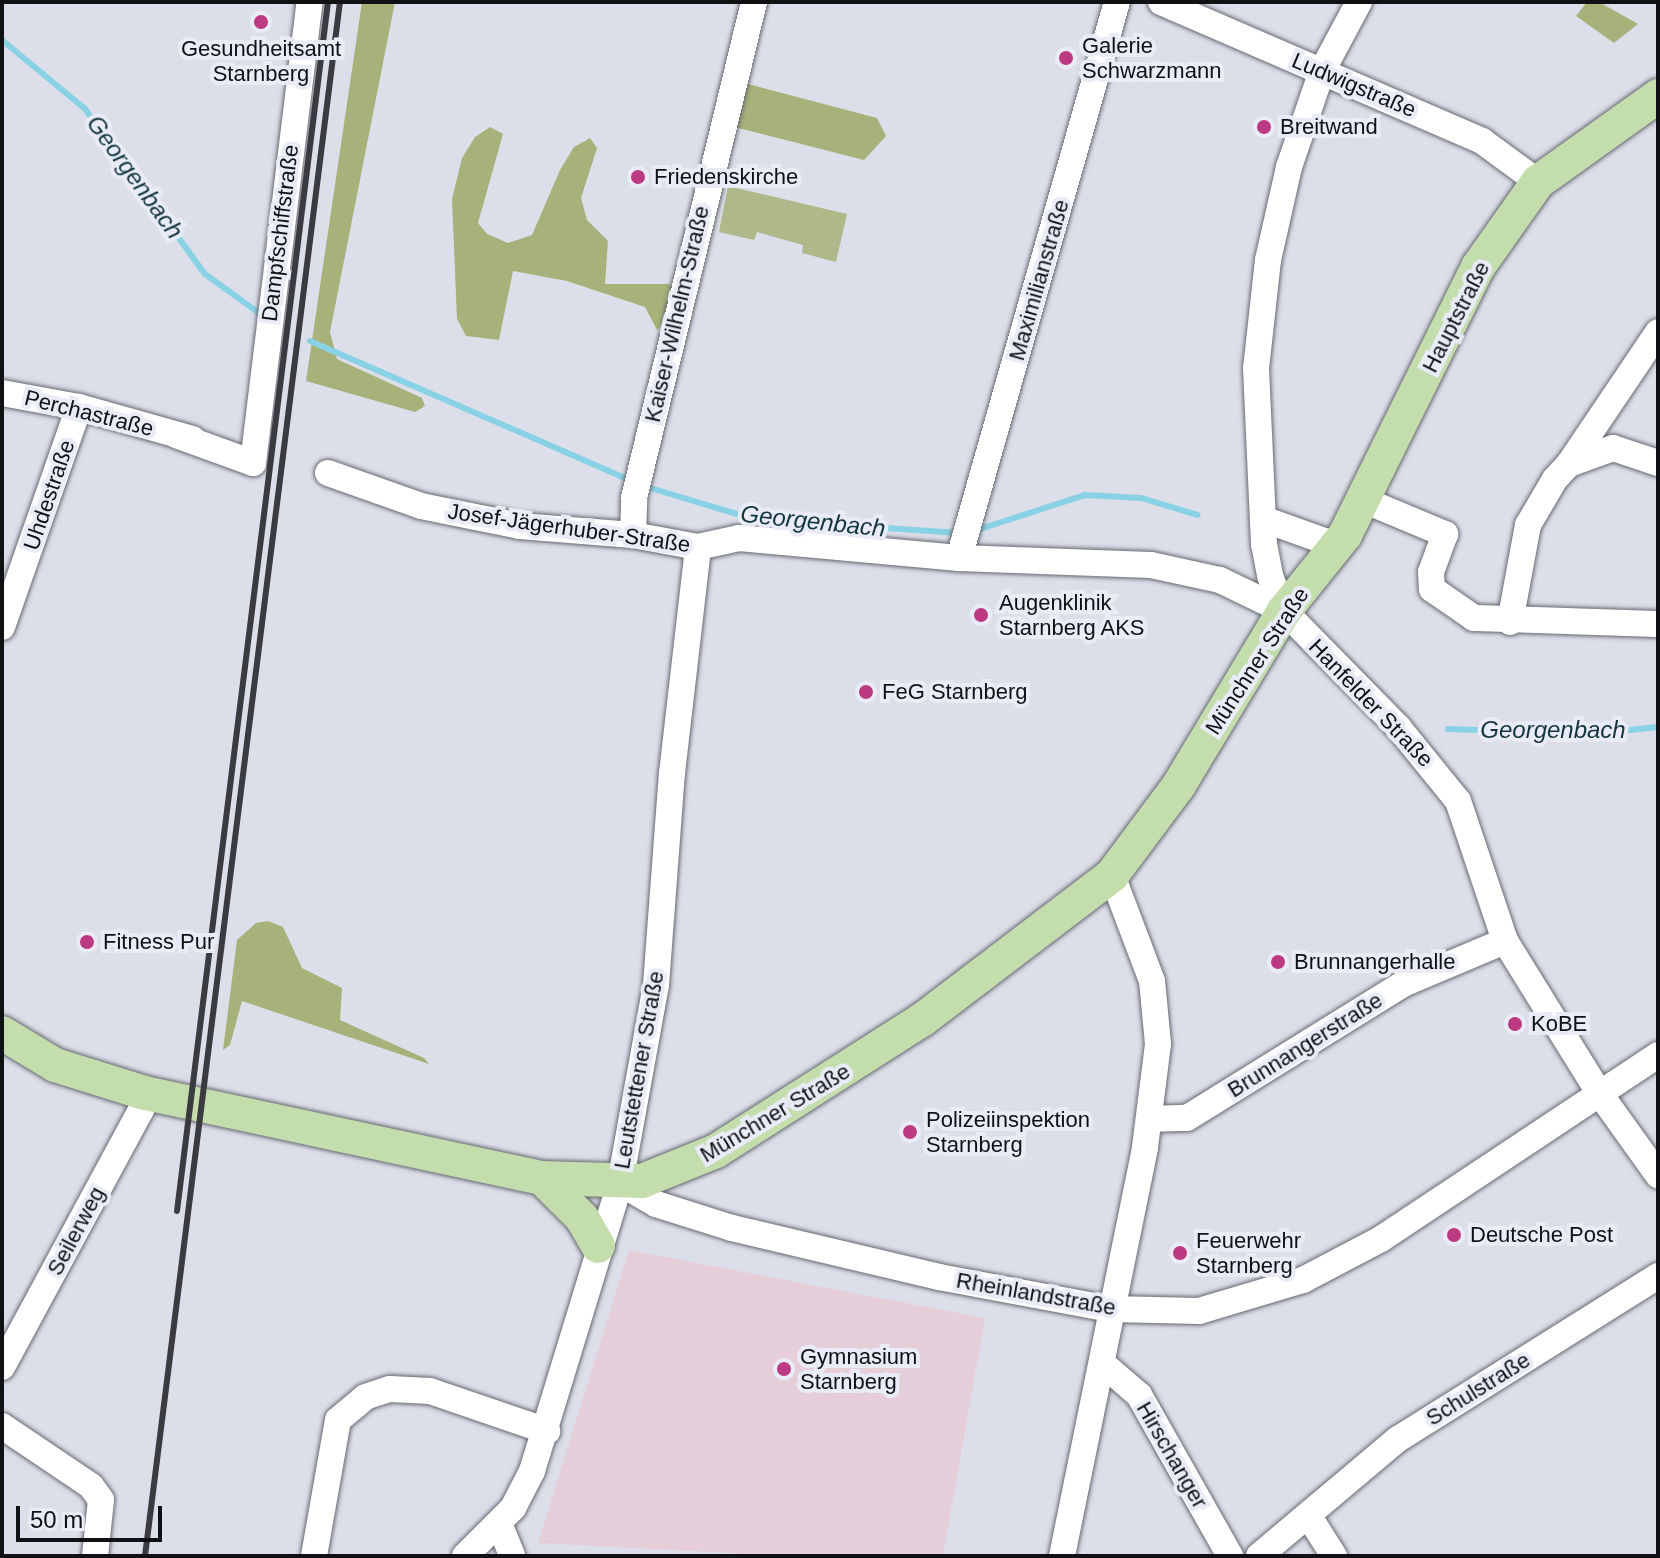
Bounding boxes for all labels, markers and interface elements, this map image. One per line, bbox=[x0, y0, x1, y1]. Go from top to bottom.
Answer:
marker: Gesundheitsamt Starnberg bbox=[252, 13, 270, 31]
place label: Galerie Schwarzmann bbox=[1082, 32, 1221, 84]
place label: Gesundheitsamt Starnberg bbox=[181, 35, 341, 86]
street label: Ludwigstraße bbox=[1288, 47, 1420, 123]
marker: Galerie Schwarzmann bbox=[1057, 49, 1075, 67]
water label: Georgenbach bbox=[81, 110, 189, 244]
place label: Breitwand bbox=[1280, 114, 1378, 140]
marker: Breitwand bbox=[1255, 118, 1273, 136]
street label: Dampfschiffstraße bbox=[256, 143, 304, 323]
place label: Friedenskirche bbox=[654, 164, 798, 190]
marker: Friedenskirche bbox=[629, 168, 647, 186]
street label: Maximilianstraße bbox=[1003, 196, 1075, 364]
street label: Kaiser-Wilhelm-Straße bbox=[639, 203, 715, 425]
street label: Hauptstraße bbox=[1417, 257, 1495, 377]
street label: Perchastraße bbox=[22, 384, 156, 442]
street label: Uhdestraße bbox=[18, 436, 80, 554]
street label: Josef-Jägerhuber-Straße bbox=[446, 498, 692, 558]
water label: Georgenbach bbox=[739, 499, 887, 543]
street label: Münchner Straße bbox=[1200, 583, 1314, 739]
place label: Augenklinik Starnberg AKS bbox=[999, 589, 1146, 640]
marker: Augenklinik Starnberg AKS bbox=[970, 604, 992, 626]
street label: Hanfelder Straße bbox=[1303, 634, 1439, 772]
place label: FeG Starnberg bbox=[882, 679, 1028, 705]
marker: FeG Starnberg bbox=[857, 683, 875, 701]
water label: Georgenbach bbox=[1480, 716, 1626, 744]
place label: Fitness Pur bbox=[103, 929, 214, 955]
marker: Fitness Pur bbox=[78, 933, 96, 951]
place label: Brunnangerhalle bbox=[1294, 949, 1455, 975]
marker: Brunnangerhalle bbox=[1269, 953, 1287, 971]
street label: Leutstettener Straße bbox=[609, 969, 669, 1171]
street label: Brunnangerstraße bbox=[1223, 987, 1387, 1103]
place label: KoBE bbox=[1531, 1011, 1587, 1037]
marker: KoBE bbox=[1506, 1015, 1524, 1033]
street label: Münchner Straße bbox=[695, 1058, 855, 1168]
place label: Polizeiinspektion Starnberg bbox=[926, 1106, 1090, 1158]
marker: Polizeiinspektion Starnberg bbox=[901, 1123, 919, 1141]
street label: Seilerweg bbox=[42, 1182, 110, 1280]
place label: Deutsche Post bbox=[1470, 1222, 1613, 1248]
marker: Deutsche Post bbox=[1445, 1226, 1463, 1244]
place label: Feuerwehr Starnberg bbox=[1196, 1227, 1301, 1278]
marker: Feuerwehr Starnberg bbox=[1171, 1244, 1189, 1262]
street label: Rheinlandstraße bbox=[954, 1267, 1118, 1321]
place label: Gymnasium Starnberg bbox=[800, 1343, 917, 1394]
street label: Schulstraße bbox=[1421, 1347, 1535, 1431]
marker: Gymnasium Starnberg bbox=[775, 1360, 793, 1378]
street label: Hirschanger bbox=[1131, 1397, 1213, 1513]
scale bar bbox=[20, 1490, 166, 1540]
text: 50 m bbox=[30, 1506, 83, 1533]

